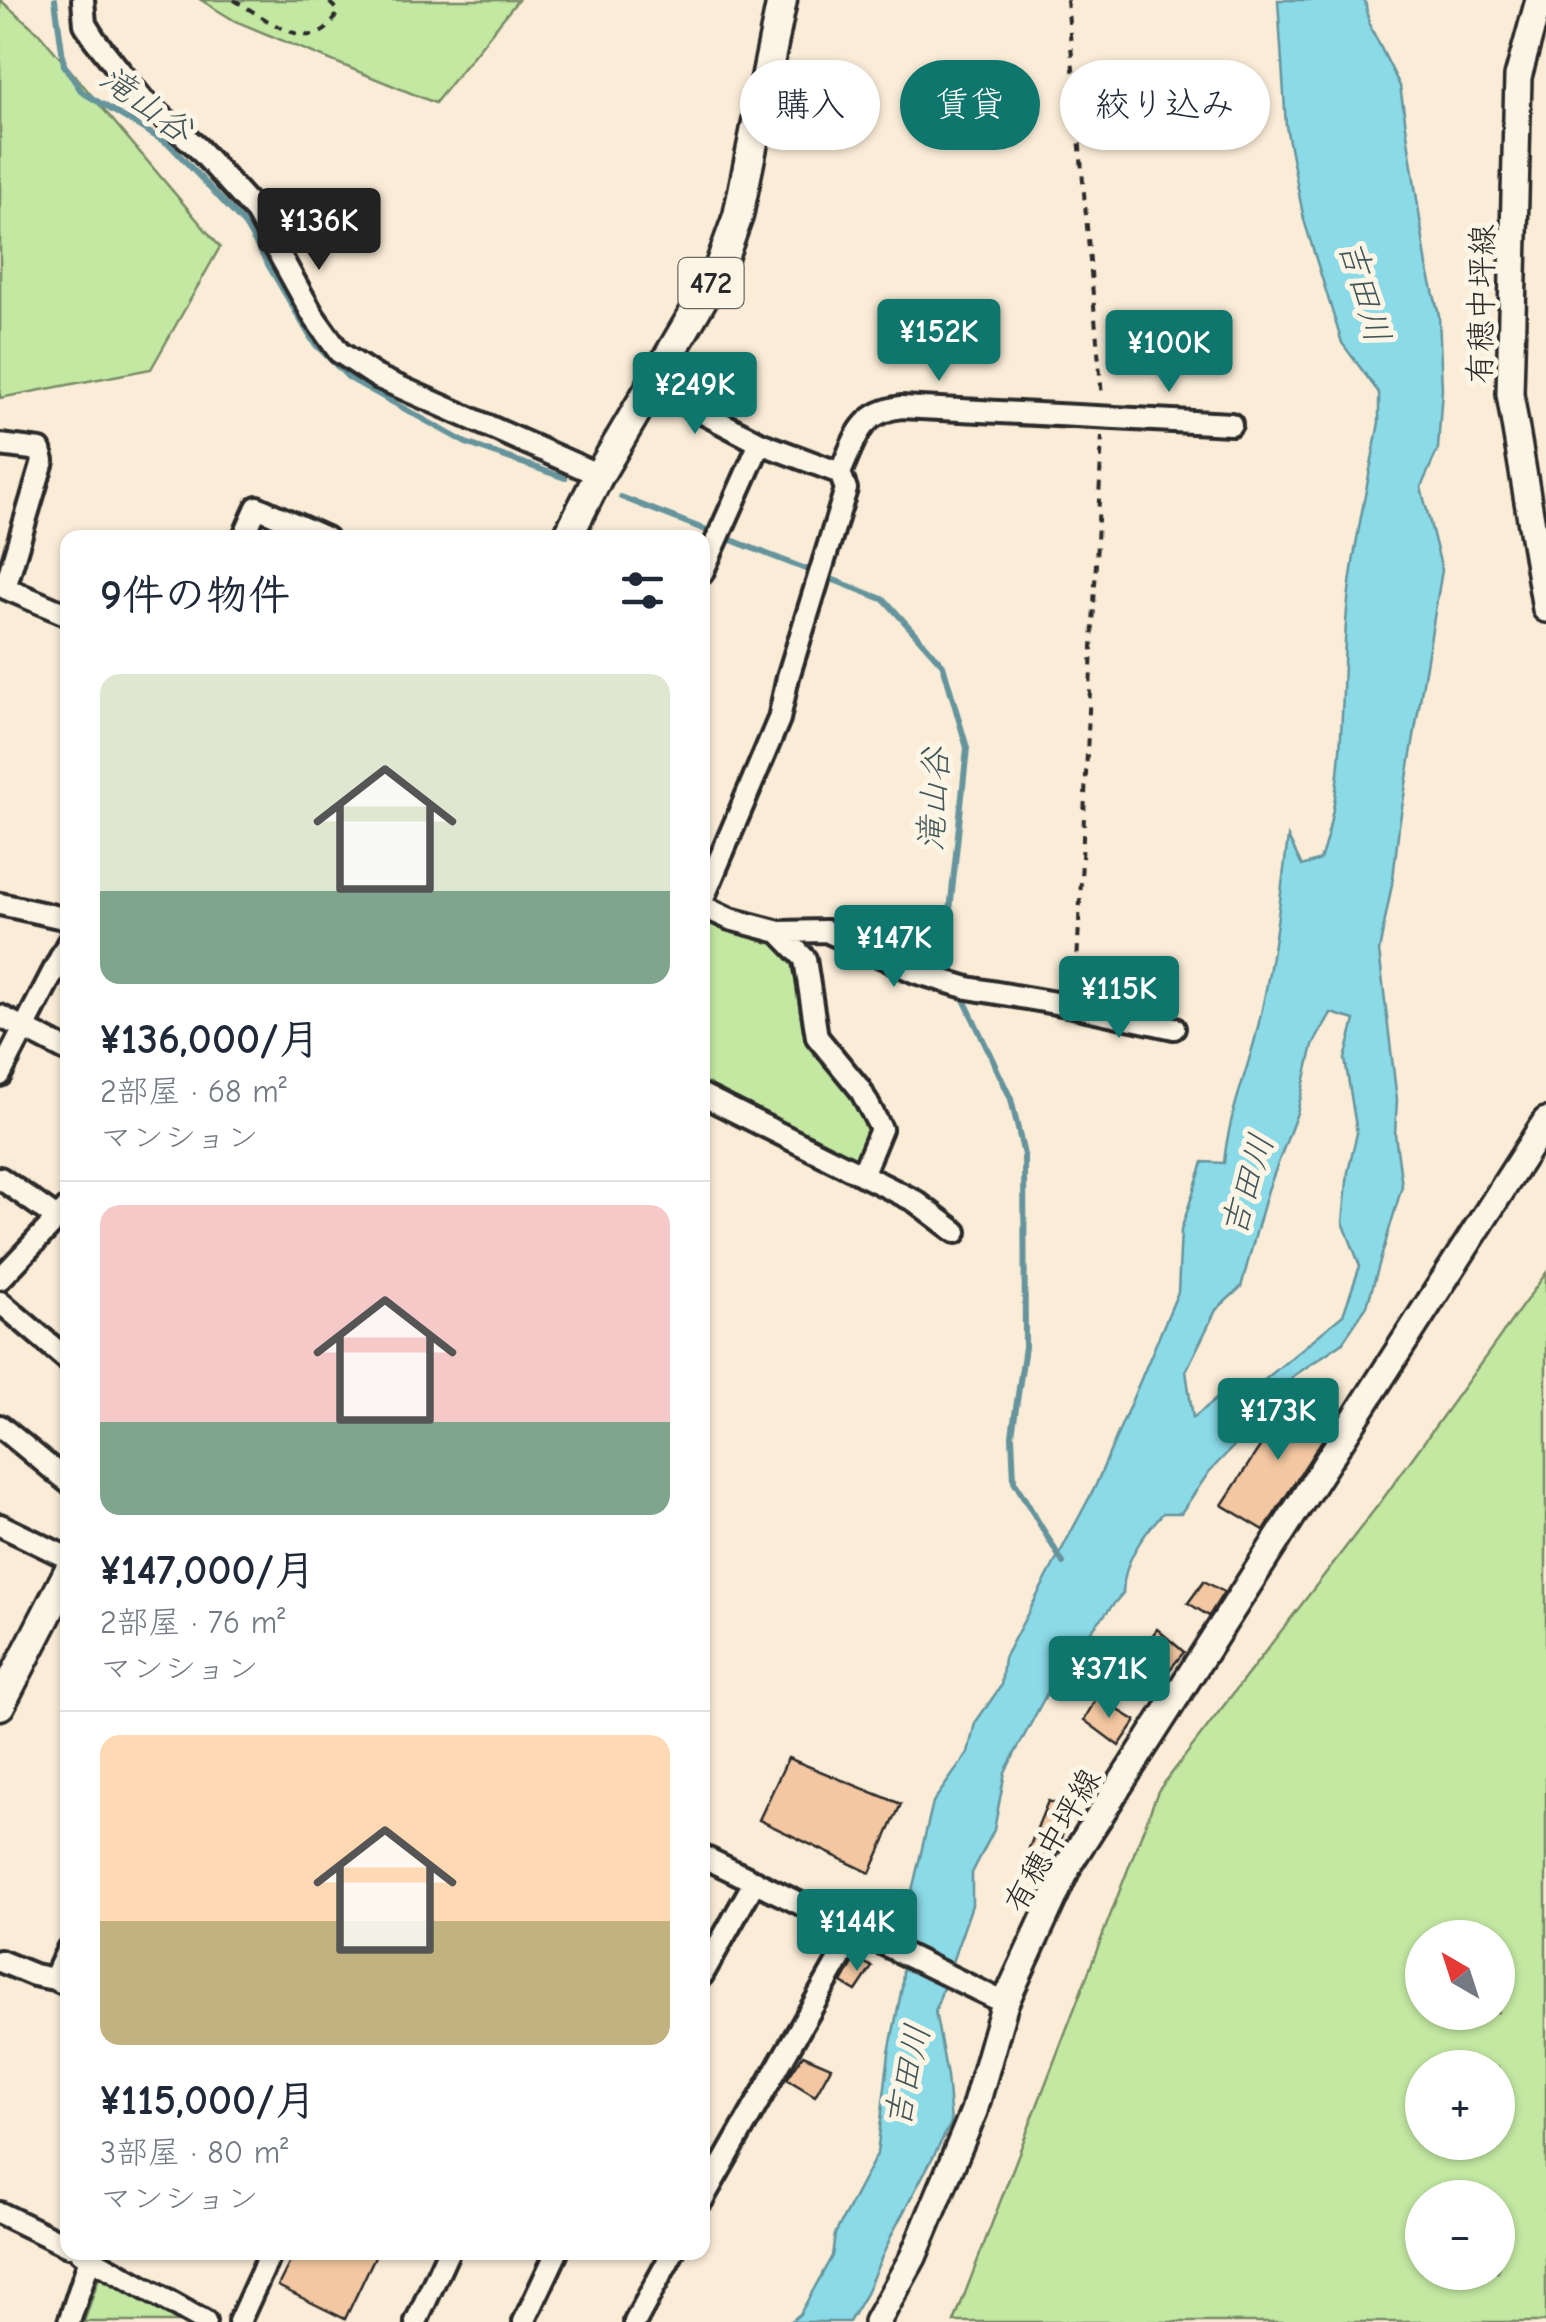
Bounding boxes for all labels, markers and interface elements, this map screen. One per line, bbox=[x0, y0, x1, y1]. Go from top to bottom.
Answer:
water label: 滝山谷 bbox=[92, 57, 202, 152]
chip: 購入 bbox=[740, 60, 880, 150]
chip: 賃貸 bbox=[900, 60, 1040, 150]
chip: 絞り込み bbox=[1060, 60, 1270, 150]
pin: ¥136K bbox=[249, 188, 389, 273]
text: ¥136K bbox=[280, 202, 358, 239]
street label: 有穂中坪線 bbox=[1462, 224, 1501, 384]
water label: 吉田川 bbox=[1330, 235, 1399, 347]
road number: 472 bbox=[678, 258, 744, 308]
pin: ¥152K bbox=[869, 299, 1009, 384]
pin: ¥100K bbox=[1099, 310, 1239, 395]
text: ¥152K bbox=[899, 313, 979, 350]
text: ¥100K bbox=[1128, 324, 1210, 361]
pin: ¥249K bbox=[625, 352, 765, 437]
text: ¥249K bbox=[655, 366, 735, 403]
icon: filters bbox=[615, 563, 670, 618]
text: 9件の物件 bbox=[100, 571, 290, 620]
icon: home bbox=[295, 739, 475, 919]
water label: 滝山谷 bbox=[910, 745, 957, 853]
pin: ¥147K bbox=[824, 905, 964, 990]
text: ¥147K bbox=[856, 919, 932, 956]
pin: ¥115K bbox=[1049, 956, 1189, 1041]
text: ¥115K bbox=[1081, 970, 1157, 1007]
text: ¥136,000/月 bbox=[100, 1015, 320, 1064]
text: 2部屋 · 68 m² bbox=[100, 1073, 287, 1110]
text: マンション bbox=[100, 1119, 259, 1156]
water label: 吉田川 bbox=[1213, 1129, 1282, 1241]
icon: home bbox=[295, 1270, 475, 1450]
pin: ¥173K bbox=[1208, 1378, 1348, 1463]
text: ¥173K bbox=[1240, 1392, 1316, 1429]
text: ¥147,000/月 bbox=[100, 1546, 316, 1595]
text: 2部屋 · 76 m² bbox=[100, 1604, 285, 1641]
pin: ¥371K bbox=[1039, 1636, 1179, 1721]
text: マンション bbox=[100, 1650, 259, 1687]
text: ¥371K bbox=[1071, 1650, 1147, 1687]
street label: 有穂中坪線 bbox=[996, 1762, 1108, 1919]
icon: home bbox=[295, 1800, 475, 1980]
pin: ¥144K bbox=[787, 1889, 927, 1974]
text: ¥144K bbox=[819, 1903, 895, 1940]
north arrow bbox=[1405, 1920, 1515, 2030]
map controls bbox=[1405, 1920, 1515, 2290]
water label: 吉田川 bbox=[877, 2020, 938, 2132]
button: + bbox=[1405, 2050, 1515, 2160]
text: ¥115,000/月 bbox=[100, 2076, 316, 2125]
text: 3部屋 · 80 m² bbox=[100, 2134, 288, 2171]
text: マンション bbox=[100, 2180, 259, 2217]
button: − bbox=[1405, 2180, 1515, 2290]

